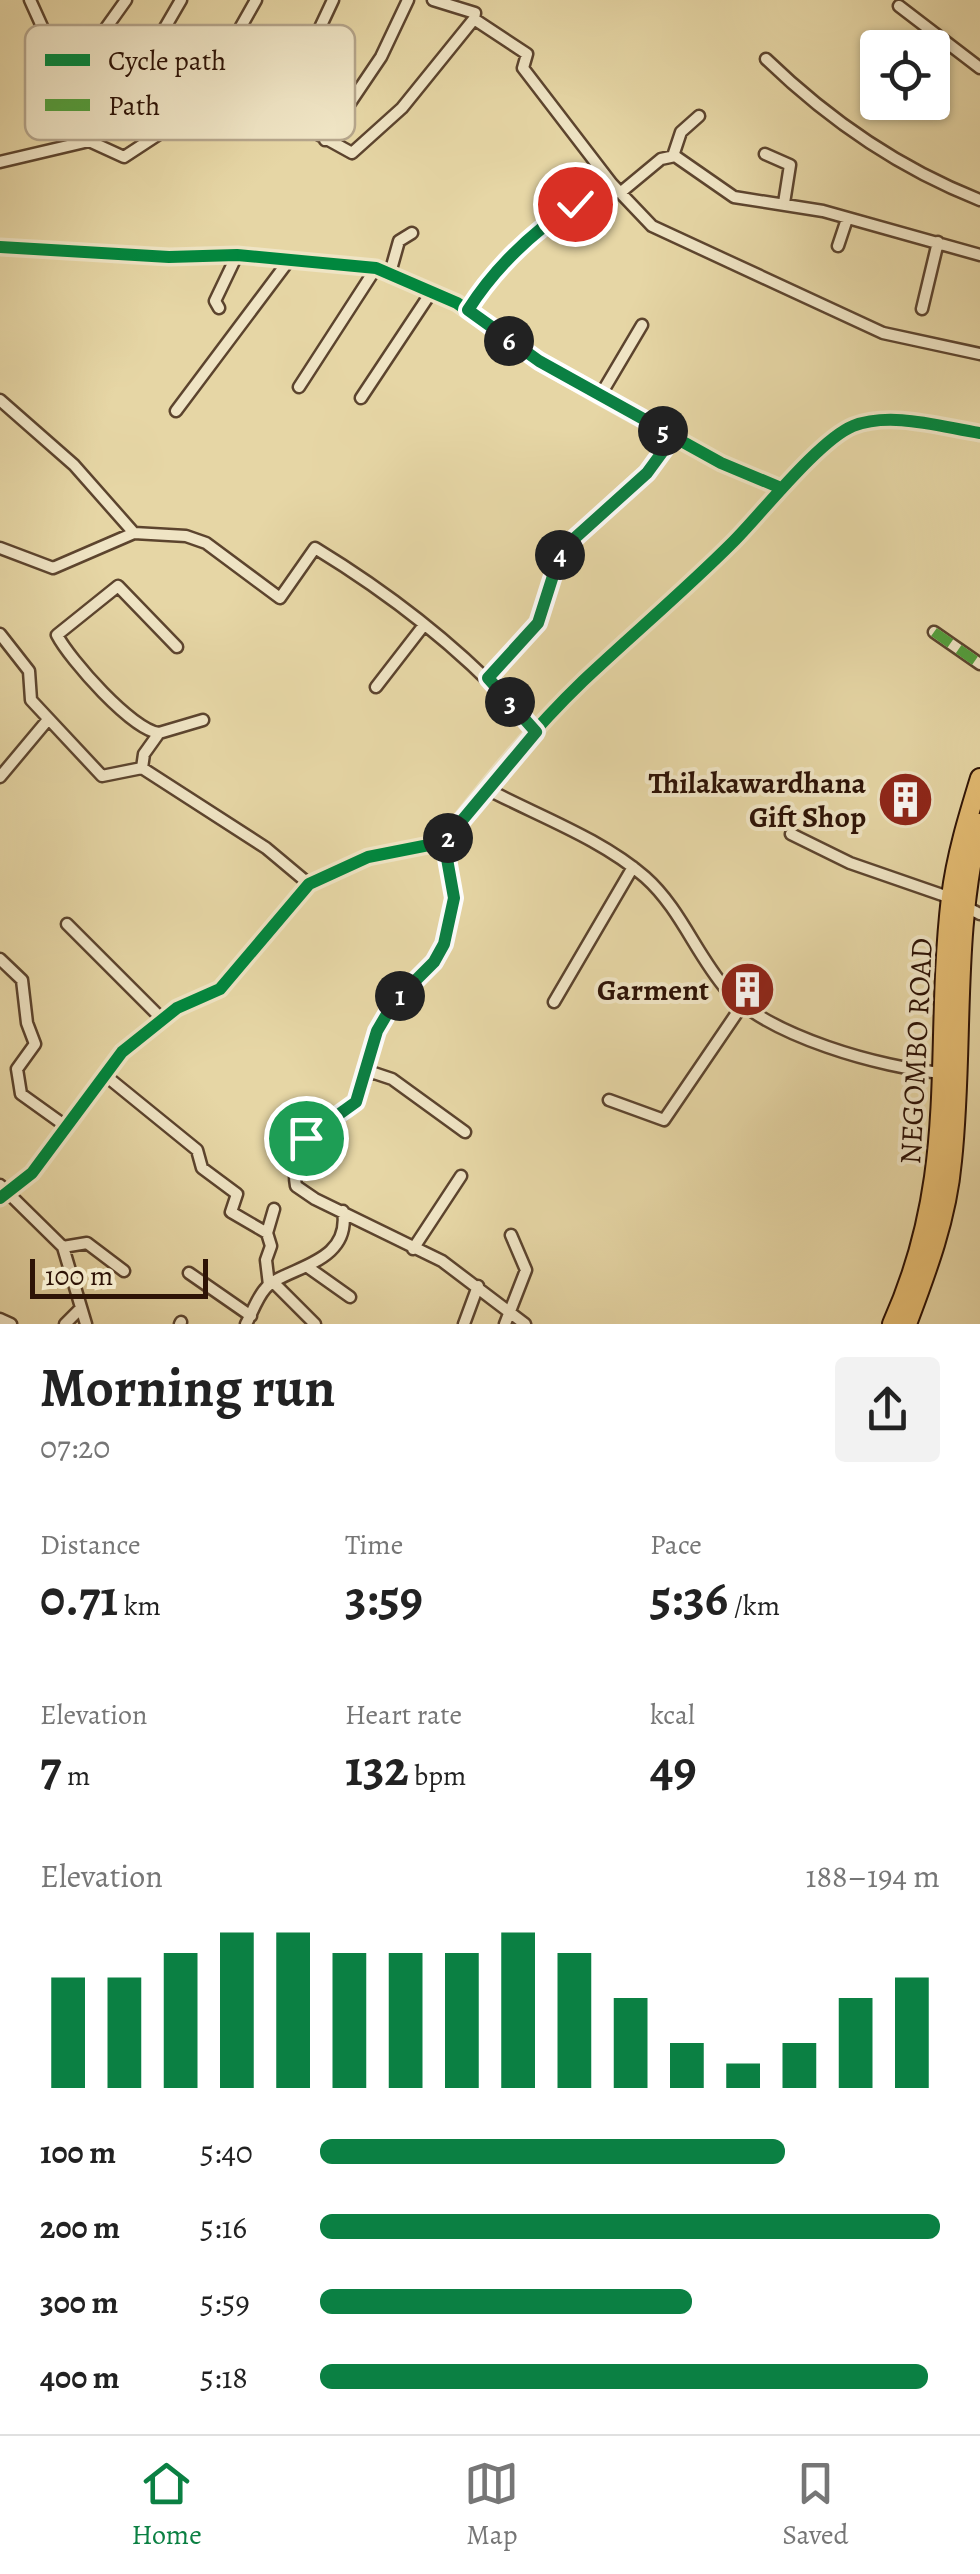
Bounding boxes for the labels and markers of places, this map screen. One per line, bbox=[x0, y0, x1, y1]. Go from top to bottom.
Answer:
pin bbox=[533, 162, 618, 247]
pin: 6 bbox=[484, 316, 534, 366]
pin: 5 bbox=[638, 406, 688, 456]
pin: 4 bbox=[535, 530, 585, 580]
pin: 3 bbox=[485, 677, 535, 727]
place label: Thilakawardhana Gift Shop bbox=[649, 763, 867, 837]
building icon: Thilakawardhana Gift Shop bbox=[875, 770, 935, 830]
pin: 2 bbox=[423, 813, 473, 863]
building icon: Garment bbox=[718, 960, 778, 1020]
place label: Garment bbox=[597, 970, 709, 1010]
pin: 1 bbox=[375, 971, 425, 1021]
pin bbox=[264, 1096, 349, 1181]

